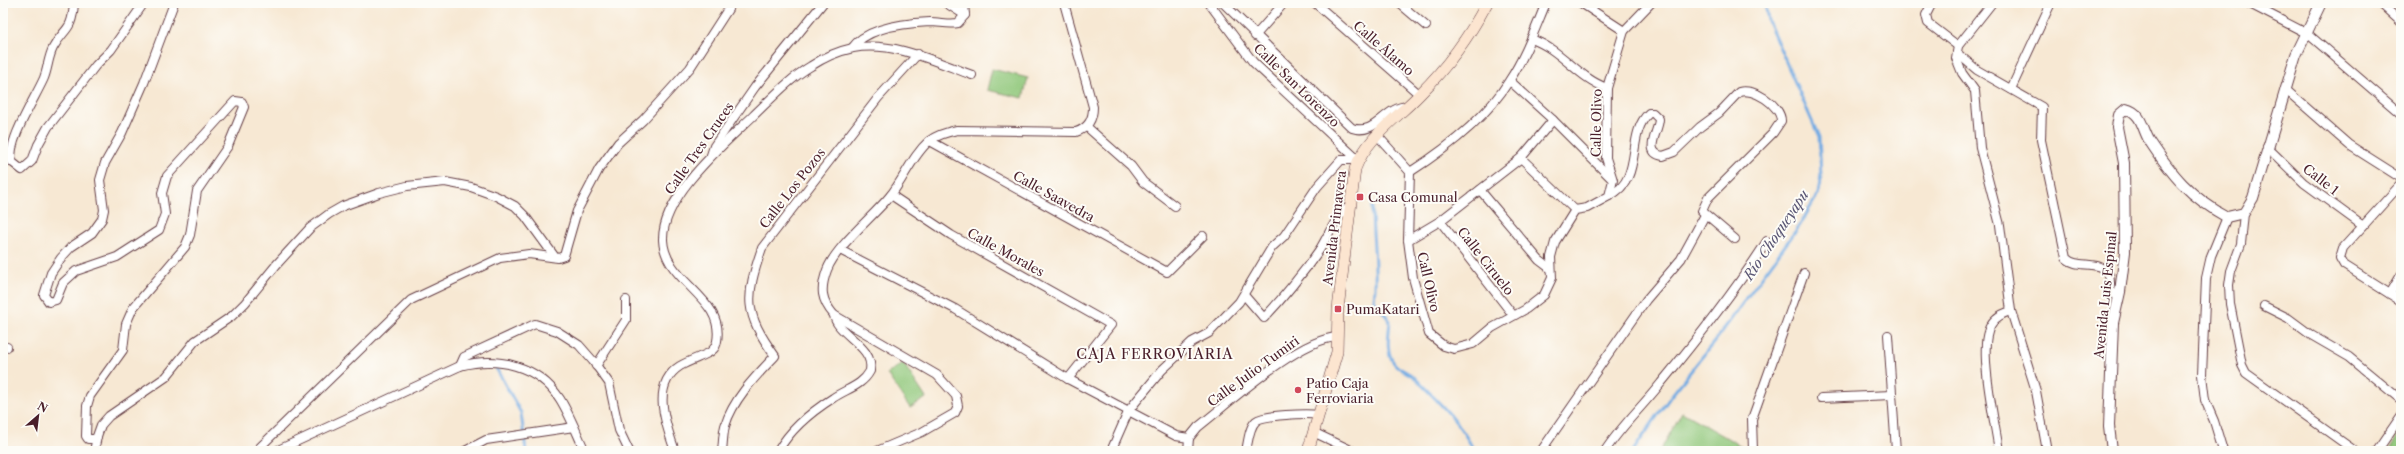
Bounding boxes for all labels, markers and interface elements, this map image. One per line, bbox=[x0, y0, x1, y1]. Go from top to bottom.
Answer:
street label: Calle Álamo bbox=[1350, 17, 1418, 79]
street label: Calle San Lorenzo bbox=[1251, 40, 1343, 130]
street label: Calle Olivo bbox=[1587, 89, 1605, 157]
street label: Calle Tres Cruces bbox=[661, 99, 737, 197]
street label: Calle Los Pozos bbox=[756, 144, 829, 231]
street label: Calle 1 bbox=[2300, 160, 2342, 198]
street label: Calle Saavedra bbox=[1011, 167, 1098, 225]
street label: Avenida Primavera bbox=[1319, 169, 1349, 287]
water label: Río Choqueyapu bbox=[1739, 186, 1813, 284]
place label: Casa Comunal bbox=[1368, 189, 1458, 205]
marker: Casa Comunal bbox=[1355, 192, 1365, 202]
street label: Calle Morales bbox=[965, 224, 1047, 280]
street label: Calle Ciruelo bbox=[1454, 224, 1518, 298]
street label: Avenida Luis Espinal bbox=[2090, 230, 2120, 360]
street label: Call Olivo bbox=[1414, 250, 1444, 314]
place label: PumaKatari bbox=[1346, 301, 1419, 317]
marker: PumaKatari bbox=[1333, 304, 1343, 314]
street label: Calle Julio Tumiri bbox=[1204, 332, 1302, 410]
district label: CAJA FERROVIARIA bbox=[1076, 345, 1234, 363]
place label: Patio Caja Ferroviaria bbox=[1306, 375, 1374, 406]
marker: Patio Caja Ferroviaria bbox=[1293, 385, 1303, 395]
north arrow bbox=[18, 396, 58, 436]
text: N bbox=[35, 399, 51, 416]

